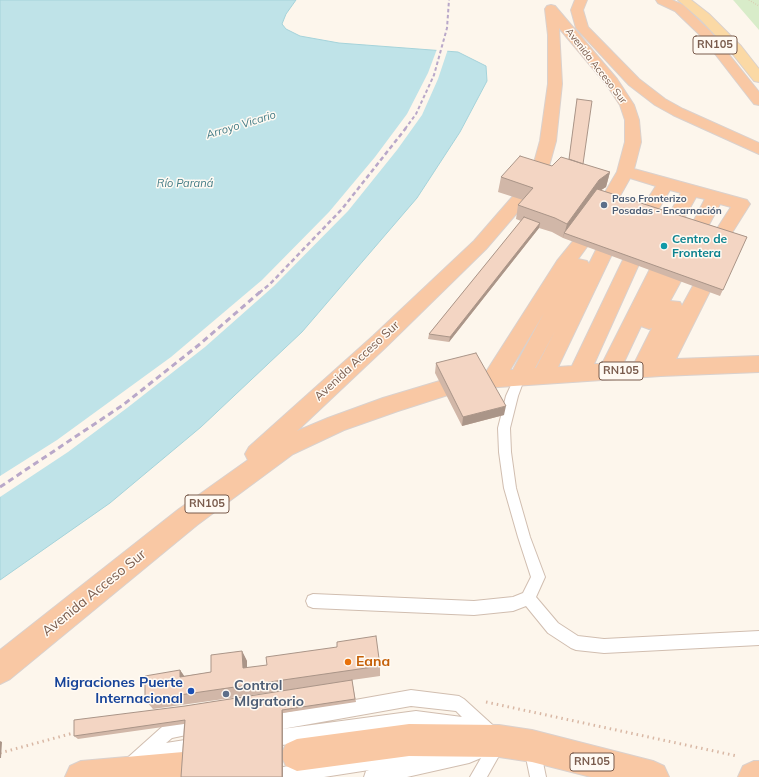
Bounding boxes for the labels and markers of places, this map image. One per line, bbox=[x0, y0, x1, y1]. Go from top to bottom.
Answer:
place label: Paso Fronterizo Posadas - Encarnación bbox=[612, 193, 722, 216]
marker: Paso Fronterizo Posadas - Encarnación bbox=[599, 200, 609, 210]
place label: Centro de Frontera bbox=[672, 232, 727, 260]
marker: Centro de Frontera bbox=[659, 241, 669, 251]
place label: Eana bbox=[356, 654, 390, 670]
marker: Eana bbox=[343, 657, 353, 667]
place label: Migraciones Puerte Internacional bbox=[54, 675, 183, 708]
place label: Control MIgratorio bbox=[234, 678, 304, 710]
marker: Migraciones Puerte Internacional bbox=[186, 686, 196, 696]
marker: Control MIgratorio bbox=[221, 689, 231, 699]

